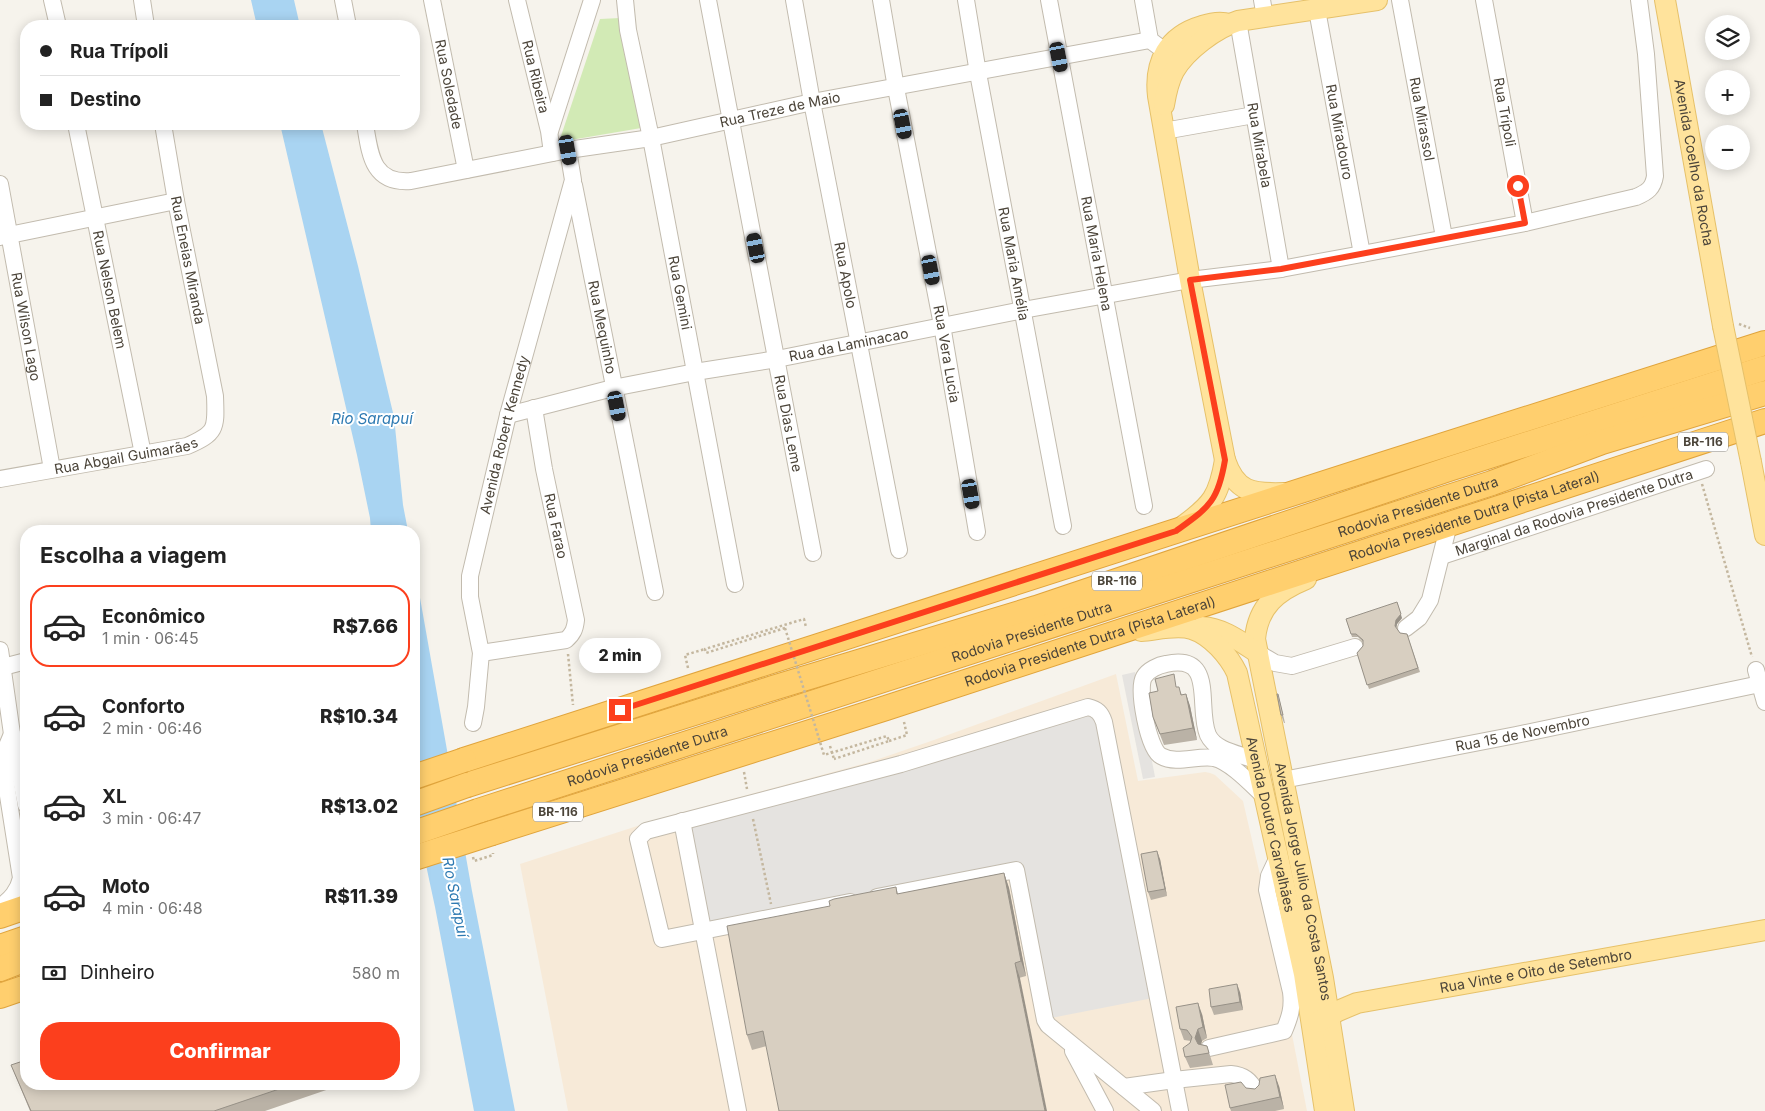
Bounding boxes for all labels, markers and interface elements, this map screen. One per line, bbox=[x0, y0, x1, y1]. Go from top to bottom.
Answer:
map controls bbox=[1705, 15, 1750, 170]
button: layers bbox=[1705, 15, 1750, 60]
street label: Rua Soledade bbox=[432, 38, 467, 131]
street label: Rua Ribeira bbox=[519, 38, 553, 115]
text: Rua Trípoli bbox=[70, 40, 168, 63]
car bbox=[1048, 41, 1069, 73]
button: + bbox=[1705, 70, 1750, 115]
street label: Rua Mirassol bbox=[1406, 76, 1439, 162]
street label: Rua Trípoli bbox=[1490, 76, 1520, 148]
street label: Avenida Coelho da Rocha bbox=[1671, 78, 1718, 247]
street label: Rua Miradouro bbox=[1323, 83, 1357, 181]
text: Destino bbox=[70, 88, 141, 111]
street label: Rua Treze de Maio bbox=[718, 88, 842, 130]
street label: Rua Mirabela bbox=[1244, 101, 1276, 189]
car bbox=[892, 108, 913, 140]
button: − bbox=[1705, 125, 1750, 170]
car bbox=[558, 134, 577, 166]
route start bbox=[1507, 175, 1529, 197]
street label: Rua Eneias Miranda bbox=[168, 194, 209, 326]
street label: Rua Maria Helena bbox=[1078, 195, 1116, 312]
street label: Rua Maria Amélia bbox=[995, 205, 1033, 322]
street label: Rua Nelson Belem bbox=[90, 229, 130, 350]
car bbox=[745, 232, 766, 264]
street label: Rua Apolo bbox=[831, 240, 861, 310]
street label: Rua Gemini bbox=[665, 254, 696, 331]
car bbox=[920, 254, 941, 286]
street label: Rua Wilson Lago bbox=[8, 271, 45, 382]
street label: Rua Mequinho bbox=[585, 279, 620, 375]
street label: Rua Vera Lucia bbox=[930, 304, 964, 404]
street label: Rua da Laminacao bbox=[787, 324, 910, 364]
street label: Avenida Robert Kennedy bbox=[476, 353, 532, 516]
street label: Rua Dias Leme bbox=[771, 373, 806, 473]
car bbox=[606, 390, 627, 422]
water label: Rio Sarapuí bbox=[331, 409, 414, 428]
road number: BR-116 bbox=[1678, 432, 1728, 452]
street label: Rua Abgail Guimarães bbox=[53, 433, 201, 477]
street label: Marginal da Rodovia Presidente Dutra bbox=[1453, 465, 1695, 559]
street label: Rodovia Presidente Dutra (Pista Lateral) bbox=[1346, 467, 1602, 564]
street label: Rodovia Presidente Dutra bbox=[1335, 472, 1501, 540]
car bbox=[961, 478, 980, 510]
street label: Rua Farao bbox=[541, 492, 572, 560]
text: Escolha a viagem bbox=[40, 542, 227, 568]
road number: BR-116 bbox=[1092, 572, 1142, 590]
street label: Rodovia Presidente Dutra (Pista Lateral) bbox=[962, 592, 1218, 690]
street label: Rodovia Presidente Dutra bbox=[949, 598, 1114, 665]
icon: car bbox=[42, 604, 87, 649]
text: Econômico bbox=[102, 605, 205, 628]
text: R$7.66 bbox=[333, 615, 398, 638]
text: 1 min · 06:45 bbox=[102, 628, 199, 648]
callout: 2 min bbox=[579, 638, 661, 672]
text: 2 min bbox=[598, 645, 642, 665]
icon: car bbox=[42, 694, 87, 739]
text: Conforto bbox=[102, 695, 185, 718]
route end bbox=[609, 699, 631, 721]
text: R$10.34 bbox=[320, 705, 398, 728]
street label: Rua 15 de Novembro bbox=[1454, 711, 1591, 755]
text: 2 min · 06:46 bbox=[102, 718, 202, 738]
street label: Rodovia Presidente Dutra bbox=[565, 722, 730, 790]
street label: Avenida Doutor Carvalhães bbox=[1243, 735, 1299, 914]
street label: Avenida Jorge Julio da Costa Santos bbox=[1272, 761, 1335, 1002]
icon: car bbox=[42, 784, 87, 829]
text: XL bbox=[102, 785, 127, 808]
text: R$13.02 bbox=[321, 795, 398, 818]
road number: BR-116 bbox=[533, 802, 583, 822]
text: 3 min · 06:47 bbox=[102, 808, 201, 828]
water label: Rio Sarapuí bbox=[438, 855, 473, 940]
icon: car bbox=[42, 874, 87, 919]
text: Moto bbox=[102, 875, 150, 898]
text: R$11.39 bbox=[325, 885, 398, 908]
text: 4 min · 06:48 bbox=[102, 898, 203, 918]
street label: Rua Vinte e Oito de Setembro bbox=[1438, 945, 1633, 996]
icon: cash bbox=[40, 959, 68, 987]
text: Dinheiro bbox=[80, 961, 155, 984]
text: 580 m bbox=[352, 963, 400, 983]
button: Confirmar bbox=[40, 1022, 400, 1080]

